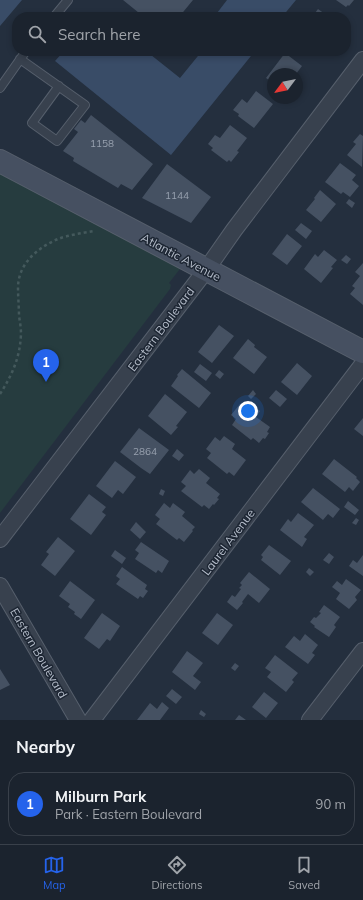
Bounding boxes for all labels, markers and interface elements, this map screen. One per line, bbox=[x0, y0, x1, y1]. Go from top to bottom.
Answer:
search box bbox=[12, 12, 351, 56]
icon: search bbox=[26, 23, 48, 45]
text: Search here bbox=[58, 25, 140, 44]
north arrow bbox=[267, 68, 303, 104]
house number: 1158 bbox=[90, 137, 114, 150]
house number: 1144 bbox=[165, 189, 189, 202]
street label: Atlantic Avenue bbox=[139, 230, 223, 284]
street label: Eastern Boulevard bbox=[124, 284, 198, 374]
pin: 1 bbox=[33, 349, 59, 382]
your location bbox=[238, 401, 258, 421]
house number: 2864 bbox=[133, 445, 157, 458]
street label: Laurel Avenue bbox=[198, 506, 258, 578]
street label: Eastern Boulevard bbox=[7, 605, 71, 701]
text: Nearby bbox=[16, 736, 75, 757]
text: Milburn Park bbox=[55, 787, 146, 806]
text: 1 bbox=[26, 796, 34, 812]
text: 90 m bbox=[316, 796, 346, 812]
text: Park · Eastern Boulevard bbox=[55, 806, 202, 822]
tab: Map bbox=[43, 854, 66, 892]
tab: Directions bbox=[152, 854, 202, 892]
tab: Saved bbox=[288, 854, 320, 892]

